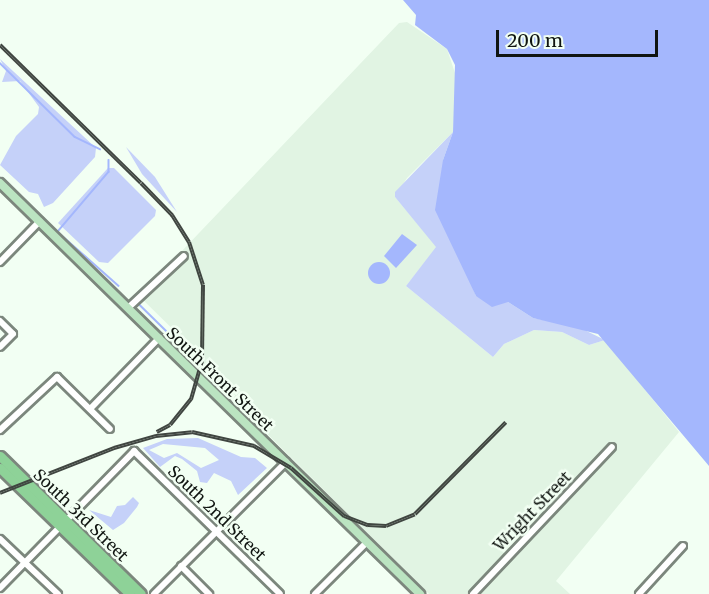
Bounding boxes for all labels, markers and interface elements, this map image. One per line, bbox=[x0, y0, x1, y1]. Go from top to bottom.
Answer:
scale bar bbox=[499, 18, 661, 56]
text: 200 m bbox=[507, 29, 563, 52]
street label: South Front Street bbox=[163, 323, 277, 435]
street label: South 2nd Street bbox=[164, 461, 270, 565]
street label: South 3rd Street bbox=[30, 465, 132, 565]
street label: Wright Street bbox=[489, 467, 575, 555]

